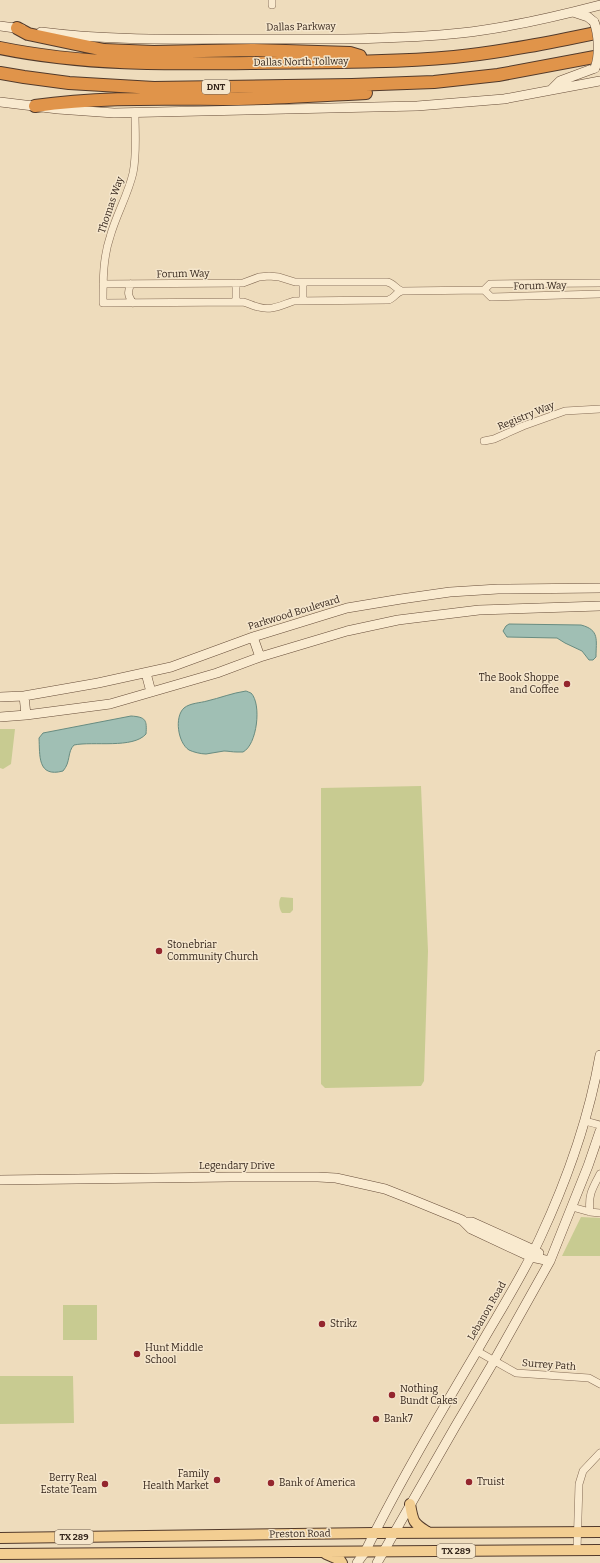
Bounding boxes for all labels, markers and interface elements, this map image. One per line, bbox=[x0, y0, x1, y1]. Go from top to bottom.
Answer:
street label: Dallas Parkway bbox=[266, 20, 337, 34]
street label: Dallas North Tollway bbox=[253, 55, 349, 69]
road number: DNT bbox=[202, 80, 230, 94]
street label: Thomas Way bbox=[96, 174, 127, 235]
street label: Forum Way bbox=[156, 268, 210, 280]
street label: Forum Way bbox=[513, 280, 567, 292]
street label: Registry Way bbox=[496, 399, 557, 433]
street label: Parkwood Boulevard bbox=[247, 593, 341, 633]
place label: The Book Shoppe and Coffee bbox=[479, 672, 559, 696]
marker: The Book Shoppe and Coffee bbox=[562, 679, 572, 689]
place label: Stonebriar Community Church bbox=[167, 939, 259, 963]
marker: Stonebriar Community Church bbox=[154, 946, 164, 956]
street label: Legendary Drive bbox=[199, 1160, 275, 1172]
street label: Lebanon Road bbox=[465, 1279, 509, 1343]
place label: Strikz bbox=[330, 1318, 357, 1330]
marker: Strikz bbox=[317, 1319, 327, 1329]
place label: Hunt Middle School bbox=[145, 1342, 203, 1366]
marker: Hunt Middle School bbox=[132, 1349, 142, 1359]
street label: Surrey Path bbox=[522, 1357, 577, 1373]
place label: Nothing Bundt Cakes bbox=[400, 1383, 458, 1407]
marker: Nothing Bundt Cakes bbox=[387, 1390, 397, 1400]
place label: Bank7 bbox=[384, 1413, 413, 1425]
marker: Bank7 bbox=[371, 1414, 381, 1424]
place label: Family Health Market bbox=[143, 1468, 210, 1492]
place label: Berry Real Estate Team bbox=[40, 1472, 97, 1496]
marker: Family Health Market bbox=[212, 1475, 222, 1485]
place label: Truist bbox=[477, 1476, 505, 1488]
place label: Bank of America bbox=[279, 1477, 356, 1489]
marker: Truist bbox=[464, 1477, 474, 1487]
marker: Bank of America bbox=[266, 1478, 276, 1488]
marker: Berry Real Estate Team bbox=[100, 1479, 110, 1489]
street label: Preston Road bbox=[269, 1527, 331, 1541]
road number: TX 289 bbox=[55, 1530, 93, 1544]
road number: TX 289 bbox=[437, 1544, 475, 1558]

